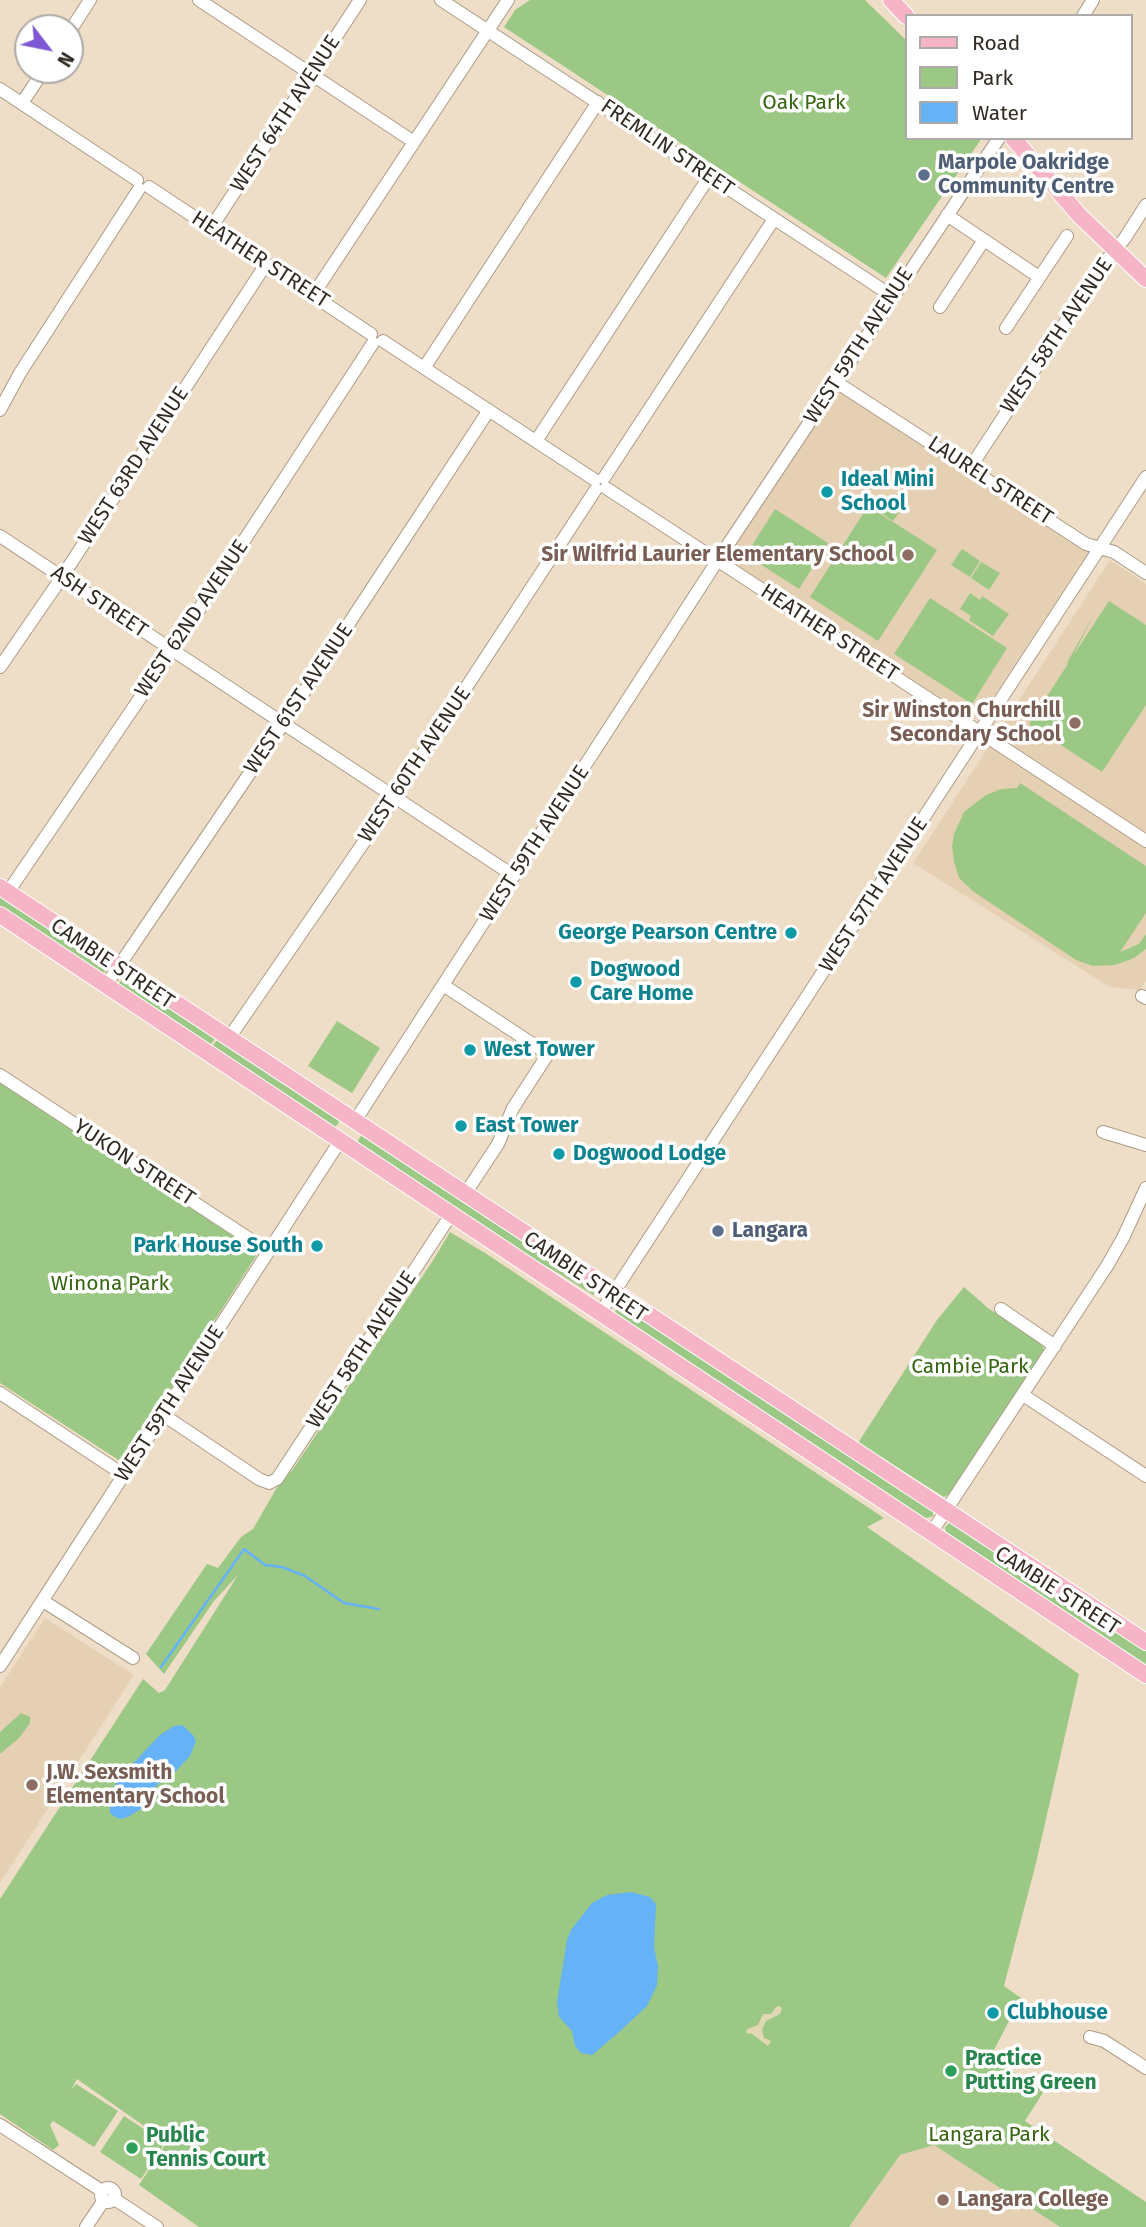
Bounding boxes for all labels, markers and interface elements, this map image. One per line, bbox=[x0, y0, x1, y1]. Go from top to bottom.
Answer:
north arrow bbox=[14, 14, 84, 84]
legend bbox=[904, 14, 1132, 140]
text: Road bbox=[972, 30, 1020, 56]
street label: WEST 64TH AVENUE bbox=[226, 31, 346, 197]
text: N bbox=[52, 48, 79, 71]
text: Park bbox=[972, 65, 1013, 91]
park label: Oak Park bbox=[762, 90, 846, 116]
street label: FREMLIN STREET bbox=[596, 94, 738, 202]
text: Water bbox=[972, 100, 1027, 126]
place label: Marpole Oakridge Community Centre bbox=[938, 150, 1114, 200]
marker: Marpole Oakridge Community Centre bbox=[916, 167, 932, 183]
street label: HEATHER STREET bbox=[186, 206, 334, 314]
street label: WEST 58TH AVENUE bbox=[996, 253, 1118, 419]
street label: WEST 59TH AVENUE bbox=[799, 263, 919, 429]
street label: WEST 63RD AVENUE bbox=[74, 382, 194, 550]
street label: LAUREL STREET bbox=[923, 431, 1057, 531]
place label: Ideal Mini School bbox=[841, 467, 934, 517]
marker: Ideal Mini School bbox=[819, 484, 835, 500]
street label: WEST 62ND AVENUE bbox=[130, 535, 254, 703]
place label: Sir Wilfrid Laurier Elementary School bbox=[541, 542, 894, 568]
marker: Sir Wilfrid Laurier Elementary School bbox=[900, 547, 916, 563]
street label: ASH STREET bbox=[46, 560, 152, 644]
street label: HEATHER STREET bbox=[755, 579, 903, 687]
street label: WEST 61ST AVENUE bbox=[239, 619, 359, 779]
street label: WEST 60TH AVENUE bbox=[353, 682, 477, 848]
place label: Sir Winston Churchill Secondary School bbox=[862, 698, 1061, 748]
marker: Sir Winston Churchill Secondary School bbox=[1067, 715, 1083, 731]
street label: WEST 59TH AVENUE bbox=[475, 761, 595, 927]
street label: WEST 57TH AVENUE bbox=[814, 813, 934, 977]
street label: CAMBIE STREET bbox=[45, 913, 179, 1015]
place label: George Pearson Centre bbox=[558, 920, 777, 946]
marker: George Pearson Centre bbox=[783, 925, 799, 941]
place label: Dogwood Care Home bbox=[590, 957, 693, 1007]
marker: Dogwood Care Home bbox=[568, 974, 584, 990]
place label: West Tower bbox=[484, 1037, 595, 1063]
marker: West Tower bbox=[462, 1042, 478, 1058]
place label: East Tower bbox=[475, 1113, 579, 1139]
street label: YUKON STREET bbox=[68, 1114, 200, 1212]
marker: East Tower bbox=[453, 1118, 469, 1134]
place label: Dogwood Lodge bbox=[573, 1141, 726, 1167]
marker: Dogwood Lodge bbox=[551, 1146, 567, 1162]
place label: Langara bbox=[732, 1218, 808, 1244]
marker: Langara bbox=[710, 1223, 726, 1239]
street label: CAMBIE STREET bbox=[518, 1226, 652, 1328]
place label: Park House South bbox=[134, 1233, 303, 1259]
marker: Park House South bbox=[309, 1238, 325, 1254]
street label: WEST 58TH AVENUE bbox=[302, 1267, 422, 1433]
park label: Winona Park bbox=[51, 1271, 169, 1297]
street label: WEST 59TH AVENUE bbox=[110, 1321, 230, 1487]
park label: Cambie Park bbox=[911, 1354, 1029, 1380]
street label: CAMBIE STREET bbox=[990, 1541, 1124, 1641]
place label: J.W. Sexsmith Elementary School bbox=[46, 1760, 225, 1810]
marker: J.W. Sexsmith Elementary School bbox=[24, 1777, 40, 1793]
place label: Clubhouse bbox=[1007, 2000, 1108, 2026]
marker: Clubhouse bbox=[985, 2005, 1001, 2021]
place label: Practice Putting Green bbox=[965, 2046, 1097, 2096]
marker: Practice Putting Green bbox=[943, 2063, 959, 2079]
park label: Langara Park bbox=[928, 2122, 1050, 2148]
place label: Public Tennis Court bbox=[146, 2123, 266, 2173]
marker: Public Tennis Court bbox=[124, 2140, 140, 2156]
place label: Langara College bbox=[957, 2187, 1109, 2213]
marker: Langara College bbox=[935, 2192, 951, 2208]

